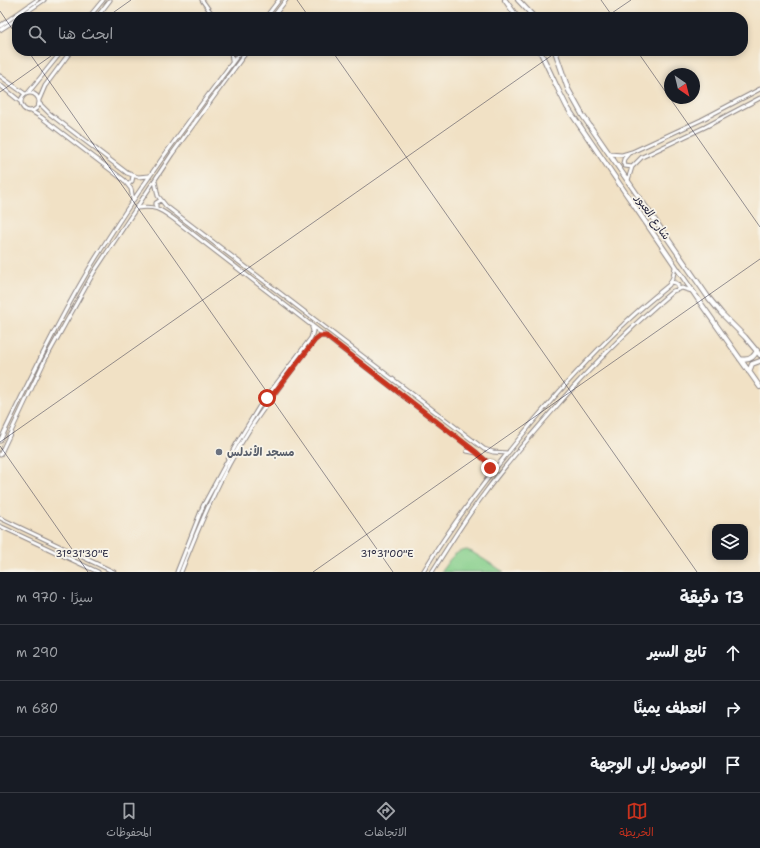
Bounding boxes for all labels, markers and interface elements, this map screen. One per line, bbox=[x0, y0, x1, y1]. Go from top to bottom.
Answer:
search box bbox=[12, 12, 748, 56]
icon: search bbox=[26, 23, 48, 45]
text: ابحث هنا bbox=[58, 24, 113, 44]
north arrow bbox=[664, 68, 700, 104]
street label: شارع العبور bbox=[630, 191, 674, 243]
route start bbox=[258, 389, 276, 407]
place label: مسجد الأندلس bbox=[227, 445, 294, 460]
marker: مسجد الأندلس bbox=[214, 447, 224, 457]
route end bbox=[481, 459, 499, 477]
map controls bbox=[712, 524, 748, 560]
button: layers bbox=[712, 524, 748, 560]
text: 31°31'30"E bbox=[56, 547, 109, 560]
text: 31°31'00"E bbox=[360, 547, 414, 560]
text: 13 دقيقة bbox=[680, 586, 744, 608]
text: سيرًا · 970 m bbox=[16, 589, 93, 606]
text: تابع السير bbox=[647, 642, 706, 662]
icon: ahead bbox=[722, 642, 744, 664]
text: 290 m bbox=[16, 644, 58, 661]
text: انعطف يمينًا bbox=[634, 698, 706, 718]
icon: right bbox=[722, 698, 744, 720]
text: 680 m bbox=[16, 700, 58, 717]
text: الوصول إلى الوجهة bbox=[590, 754, 706, 774]
icon: arrive bbox=[722, 754, 744, 776]
tab: المحفوظات bbox=[106, 800, 152, 842]
tab: الاتجاهات bbox=[364, 800, 407, 842]
tab: الخريطة bbox=[619, 800, 654, 842]

